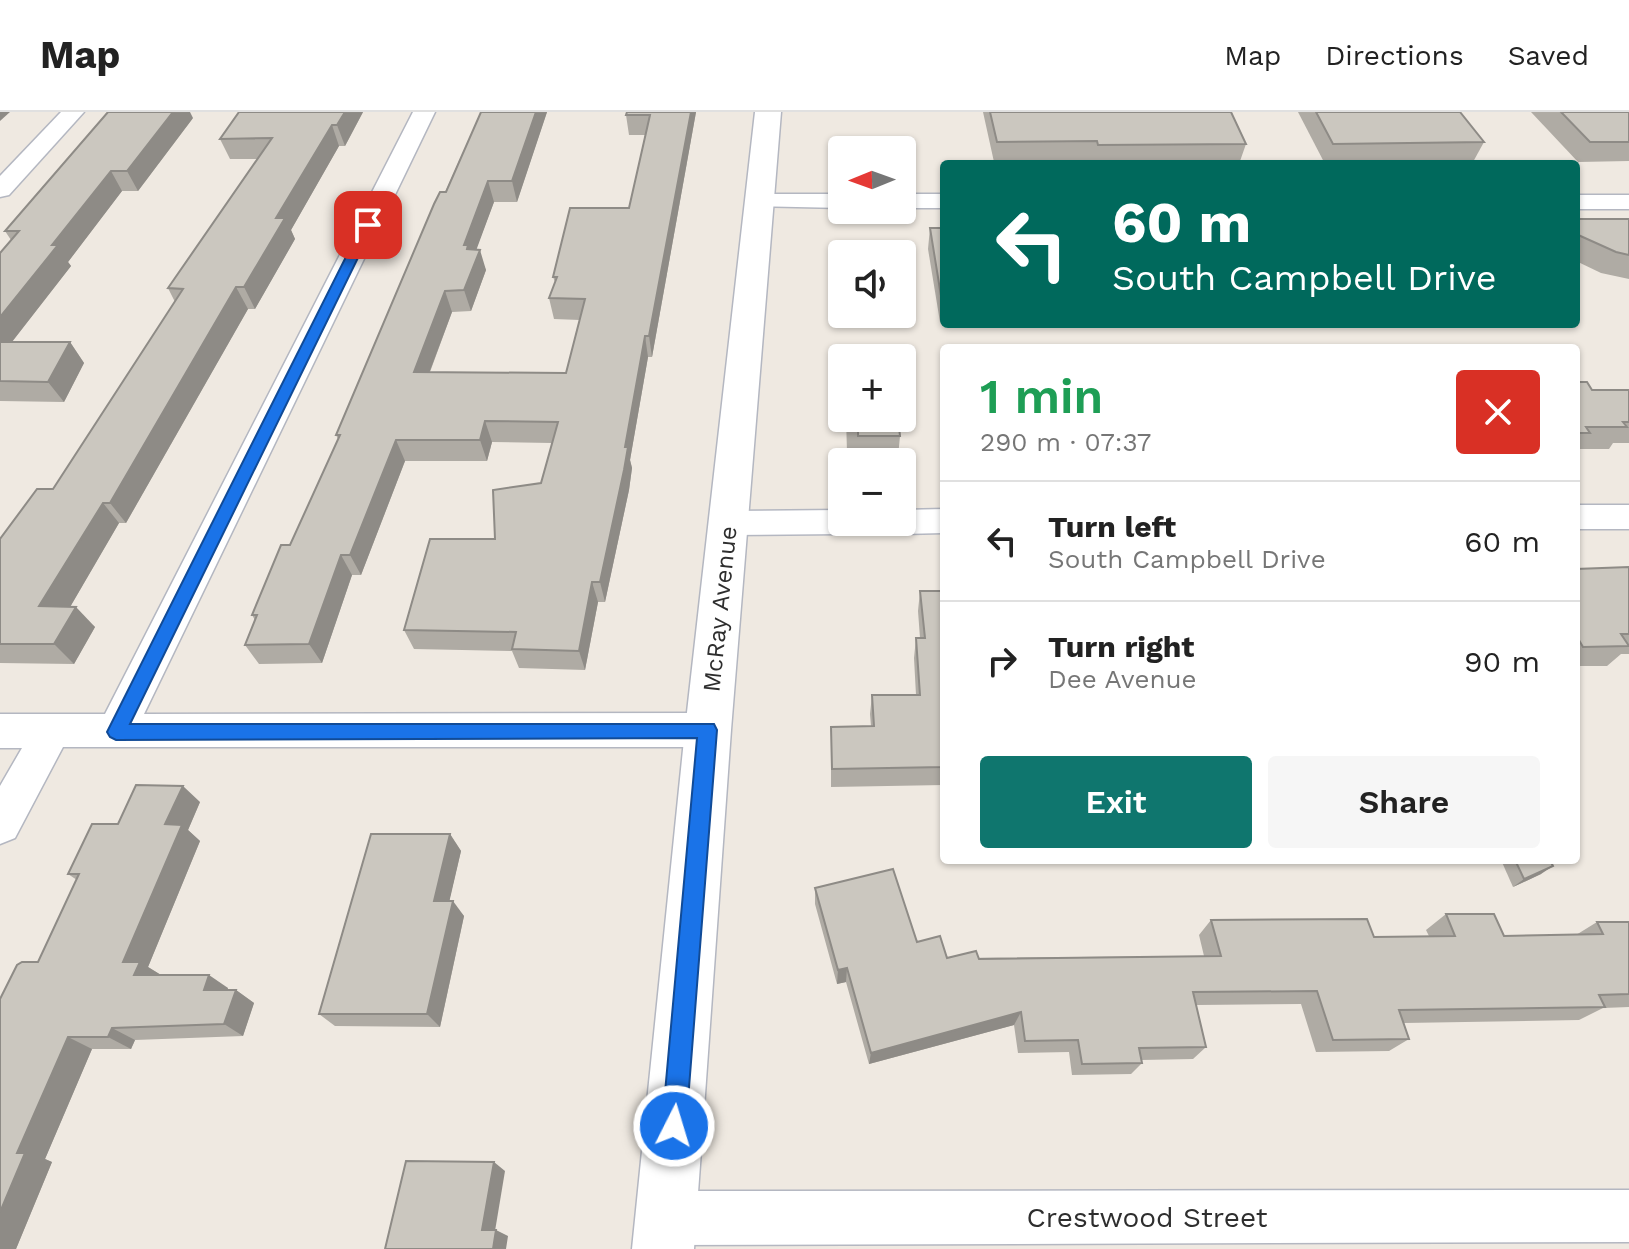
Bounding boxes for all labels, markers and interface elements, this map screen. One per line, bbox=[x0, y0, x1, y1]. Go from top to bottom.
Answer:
text: Map bbox=[40, 33, 120, 77]
text: Map bbox=[1224, 39, 1281, 72]
text: Directions bbox=[1325, 39, 1464, 72]
text: Saved bbox=[1508, 39, 1589, 72]
north arrow bbox=[828, 136, 916, 224]
map controls bbox=[828, 136, 916, 536]
text: 60 m bbox=[1112, 190, 1251, 256]
pin bbox=[334, 191, 402, 259]
icon: left bbox=[980, 192, 1084, 296]
icon: arrive bbox=[346, 203, 390, 247]
button: sound bbox=[828, 240, 916, 328]
text: South Campbell Drive bbox=[1112, 257, 1496, 299]
button: + bbox=[828, 344, 916, 432]
text: 1 min bbox=[980, 368, 1103, 425]
button: close bbox=[1456, 370, 1540, 454]
text: 290 m · 07:37 bbox=[980, 427, 1151, 457]
button: − bbox=[828, 448, 916, 536]
text: Turn left bbox=[1048, 509, 1176, 544]
icon: left bbox=[980, 519, 1024, 563]
text: 60 m bbox=[1464, 524, 1540, 559]
street label: McRay Avenue bbox=[697, 525, 743, 693]
text: South Campbell Drive bbox=[1048, 544, 1326, 574]
text: Turn right bbox=[1048, 629, 1194, 664]
icon: right bbox=[980, 639, 1024, 683]
text: 90 m bbox=[1464, 644, 1540, 679]
text: Dee Avenue bbox=[1048, 664, 1197, 694]
button: Exit bbox=[980, 756, 1252, 848]
button: Share bbox=[1268, 756, 1540, 848]
position arrow bbox=[632, 1084, 716, 1168]
street label: Crestwood Street bbox=[1027, 1201, 1268, 1234]

